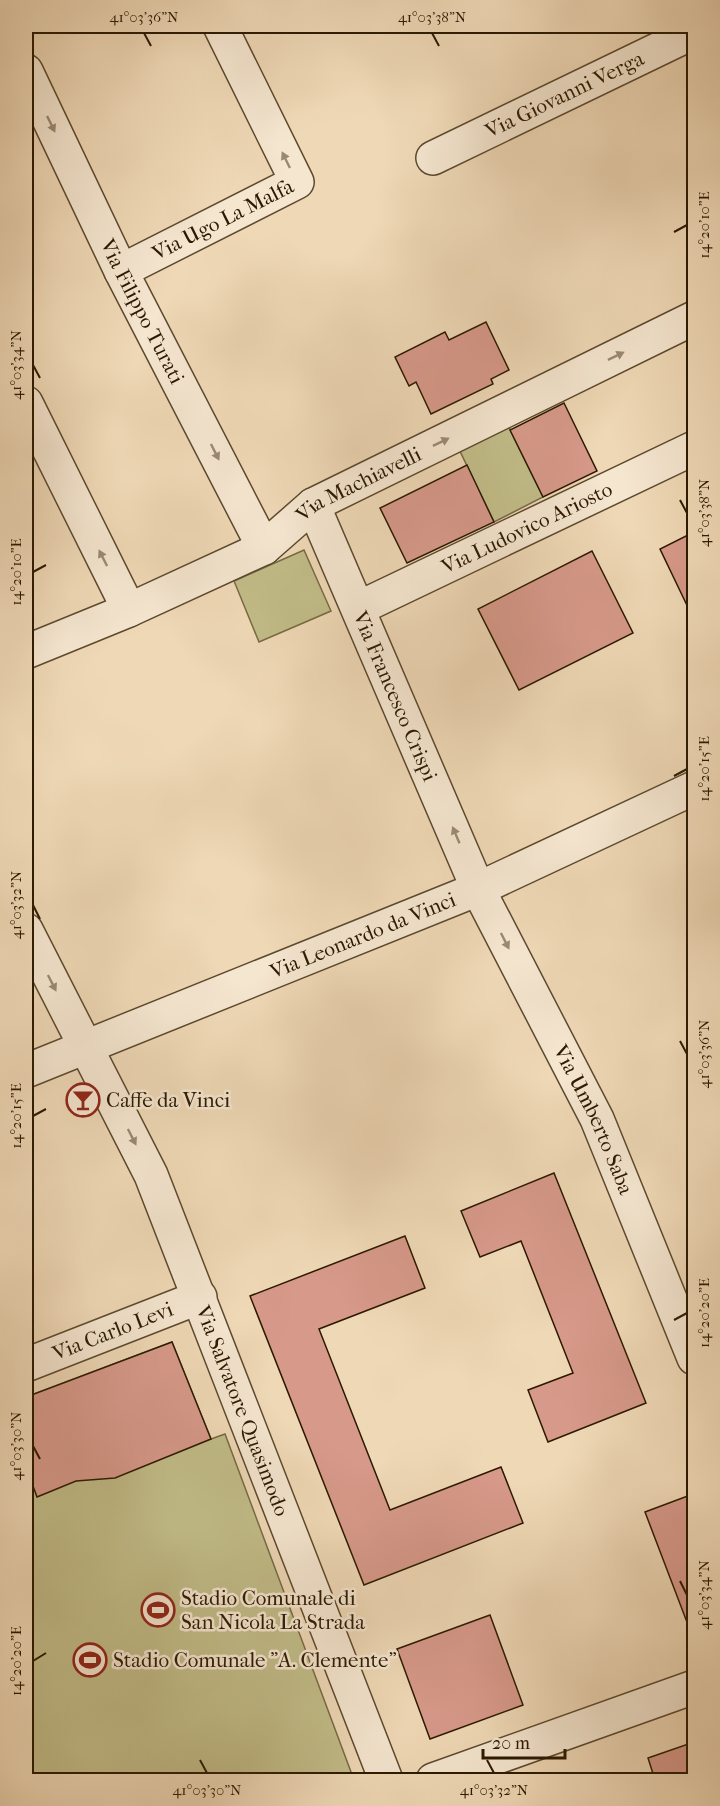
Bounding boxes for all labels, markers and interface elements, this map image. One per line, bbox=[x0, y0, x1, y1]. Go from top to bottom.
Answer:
text: 41°03'36"N bbox=[110, 8, 179, 26]
text: 41°03'38"N bbox=[398, 8, 467, 26]
street label: Via Giovanni Verga bbox=[480, 46, 648, 143]
one-way arrow bbox=[46, 115, 55, 132]
one-way arrow bbox=[282, 152, 291, 169]
street label: Via Ugo La Malfa bbox=[147, 174, 298, 266]
text: 14°20'10"E bbox=[695, 191, 713, 259]
street label: Via Filippo Turati bbox=[95, 234, 189, 388]
text: 41°03'34"N bbox=[7, 330, 25, 400]
one-way arrow bbox=[607, 352, 624, 361]
one-way arrow bbox=[432, 438, 449, 447]
street label: Via Machiavelli bbox=[290, 442, 425, 527]
one-way arrow bbox=[210, 444, 220, 461]
street label: Via Ludovico Ariosto bbox=[437, 477, 616, 579]
text: 41°03'38"N bbox=[695, 478, 713, 547]
text: 14°20'10"E bbox=[7, 538, 25, 606]
one-way arrow bbox=[98, 549, 108, 566]
street label: Via Francesco Crispi bbox=[348, 607, 442, 785]
text: 14°20'15"E bbox=[695, 736, 713, 802]
one-way arrow bbox=[451, 826, 460, 843]
text: 41°03'32"N bbox=[7, 870, 25, 939]
street label: Via Leonardo da Vinci bbox=[265, 887, 459, 984]
one-way arrow bbox=[500, 932, 510, 949]
one-way arrow bbox=[47, 974, 57, 991]
text: 41°03'36"N bbox=[695, 1019, 713, 1088]
street label: Via Umberto Saba bbox=[548, 1040, 638, 1198]
bar icon: Caffe da Vinci bbox=[65, 1082, 101, 1118]
text: 14°20'15"E bbox=[7, 1083, 25, 1149]
place label: Caffe da Vinci bbox=[106, 1088, 230, 1112]
one-way arrow bbox=[127, 1129, 137, 1146]
text: 14°20'20"E bbox=[695, 1278, 713, 1348]
street label: Via Carlo Levi bbox=[48, 1297, 176, 1366]
street label: Via Salvatore Quasimodo bbox=[191, 1301, 294, 1519]
text: 41°03'30"N bbox=[7, 1411, 25, 1480]
text: 41°03'34"N bbox=[695, 1560, 713, 1630]
place label: Stadio Comunale di San Nicola La Strada bbox=[181, 1586, 365, 1634]
sports icon: Stadio Comunale di San Nicola La Strada bbox=[140, 1592, 176, 1628]
text: 14°20'20"E bbox=[7, 1626, 25, 1696]
sports icon: Stadio Comunale "A. Clemente" bbox=[72, 1642, 108, 1678]
place label: Stadio Comunale "A. Clemente" bbox=[113, 1648, 397, 1672]
scale bar bbox=[483, 1722, 566, 1760]
text: 20 m bbox=[492, 1733, 530, 1754]
text: 41°03'30"N bbox=[173, 1781, 242, 1799]
text: 41°03'32"N bbox=[460, 1781, 529, 1799]

